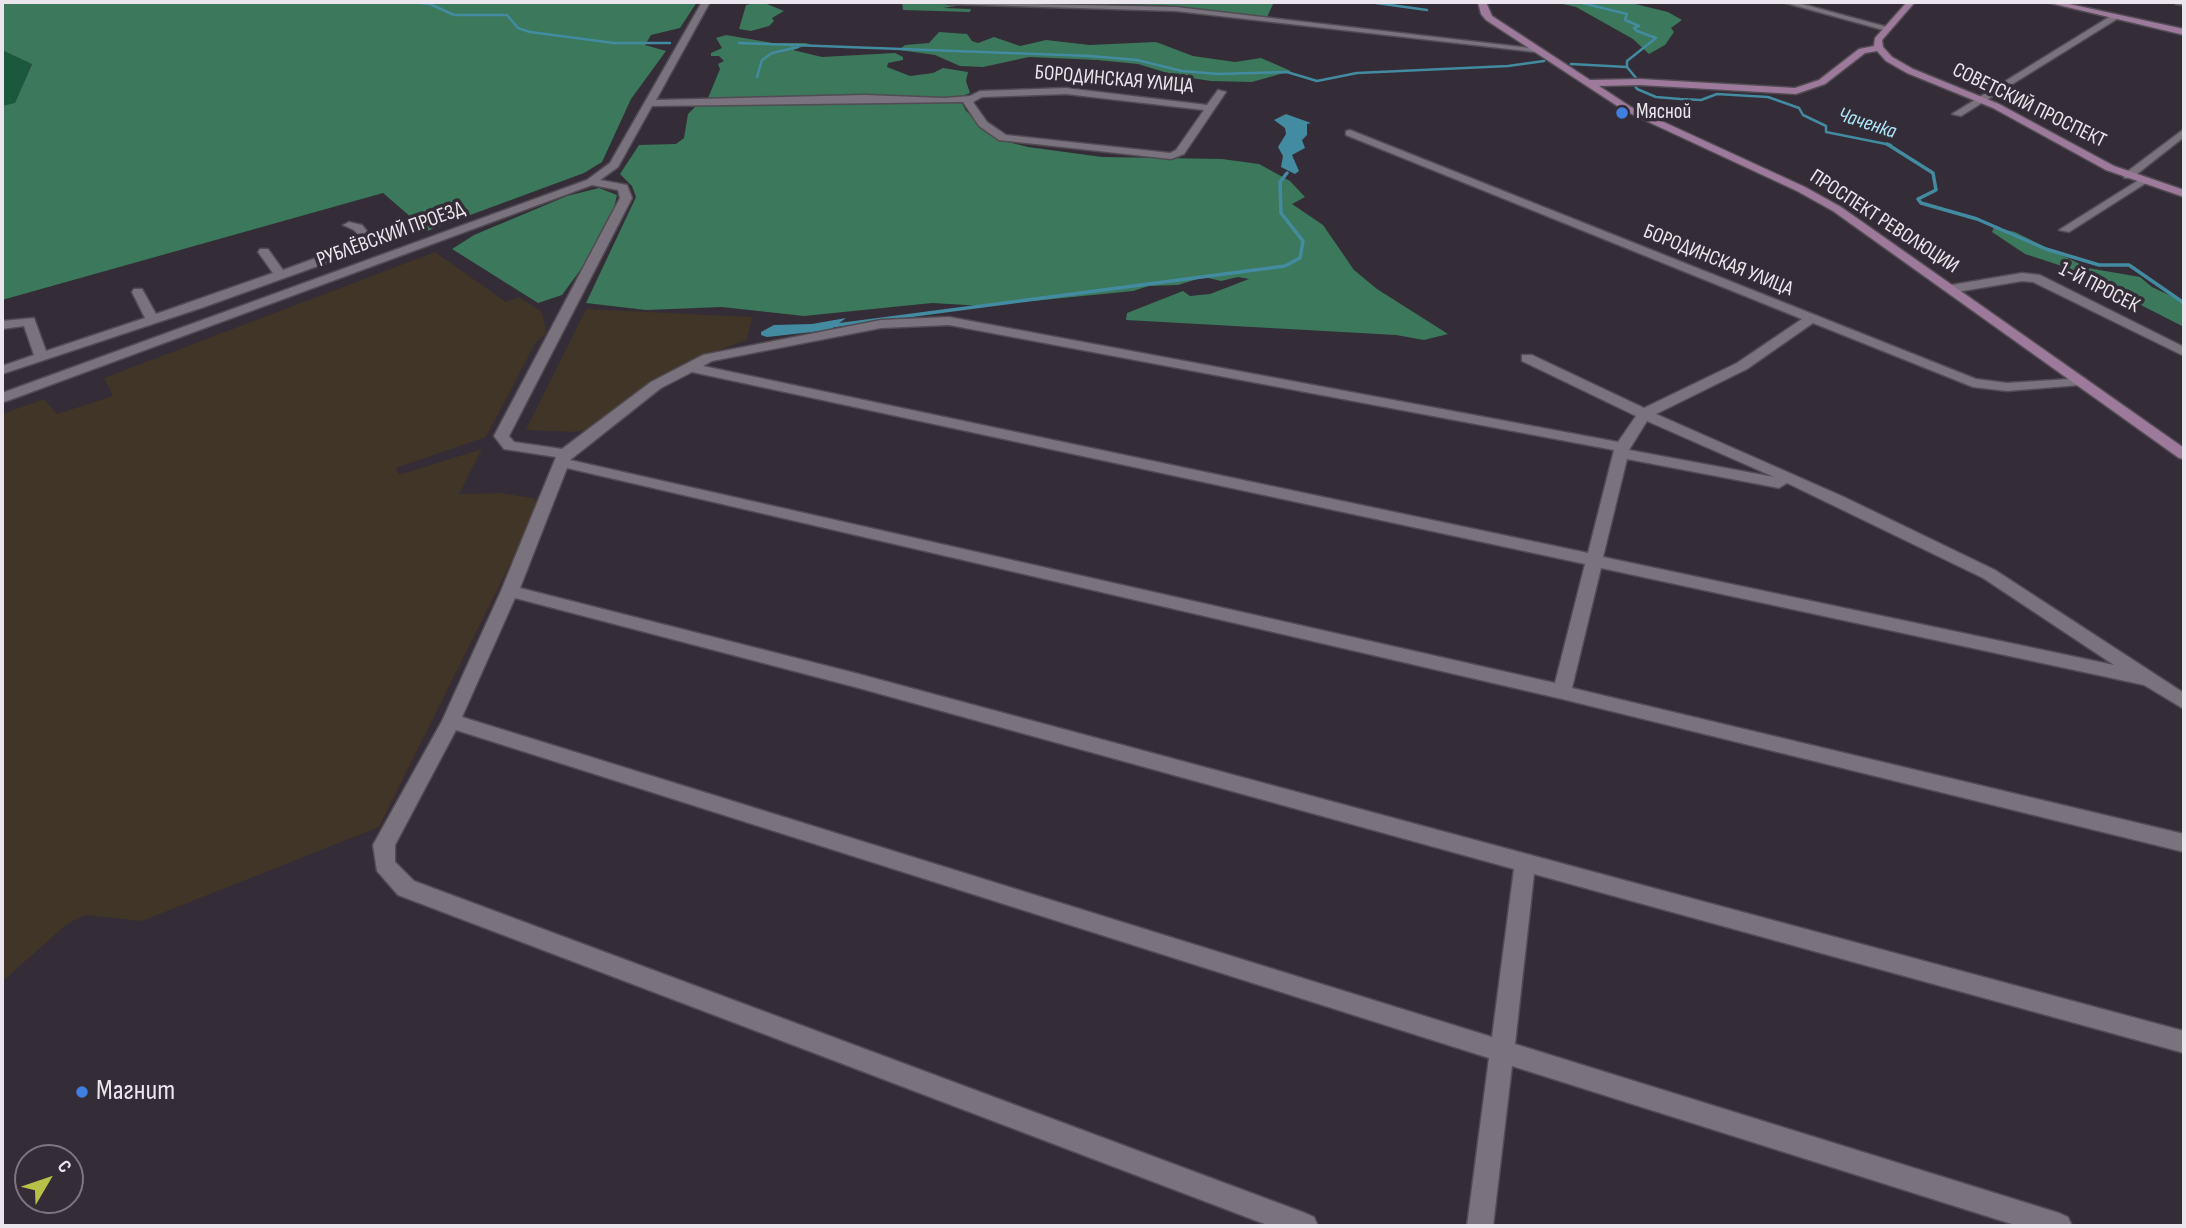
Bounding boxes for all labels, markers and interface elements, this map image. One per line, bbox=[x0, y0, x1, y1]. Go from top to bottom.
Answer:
street label: СОВЕТСКИЙ ПРОСПЕКТ bbox=[1948, 58, 2110, 154]
street label: БОРОДИНСКАЯ УЛИЦА bbox=[1034, 61, 1194, 99]
place label: Мясной bbox=[1636, 100, 1691, 126]
water label: Чаченка bbox=[1835, 103, 1899, 145]
marker: Мясной bbox=[1614, 105, 1630, 121]
street label: ПРОСПЕКТ РЕВОЛЮЦИИ bbox=[1805, 164, 1963, 280]
street label: РУБЛЁВСКИЙ ПРОЕЗД bbox=[314, 197, 468, 273]
street label: БОРОДИНСКАЯ УЛИЦА bbox=[1639, 220, 1797, 302]
street label: 1-Й ПРОСЕК bbox=[2054, 257, 2144, 319]
place label: Магнит bbox=[96, 1075, 175, 1109]
marker: Магнит bbox=[74, 1084, 90, 1100]
north arrow bbox=[14, 1144, 84, 1214]
text: С bbox=[52, 1156, 76, 1178]

